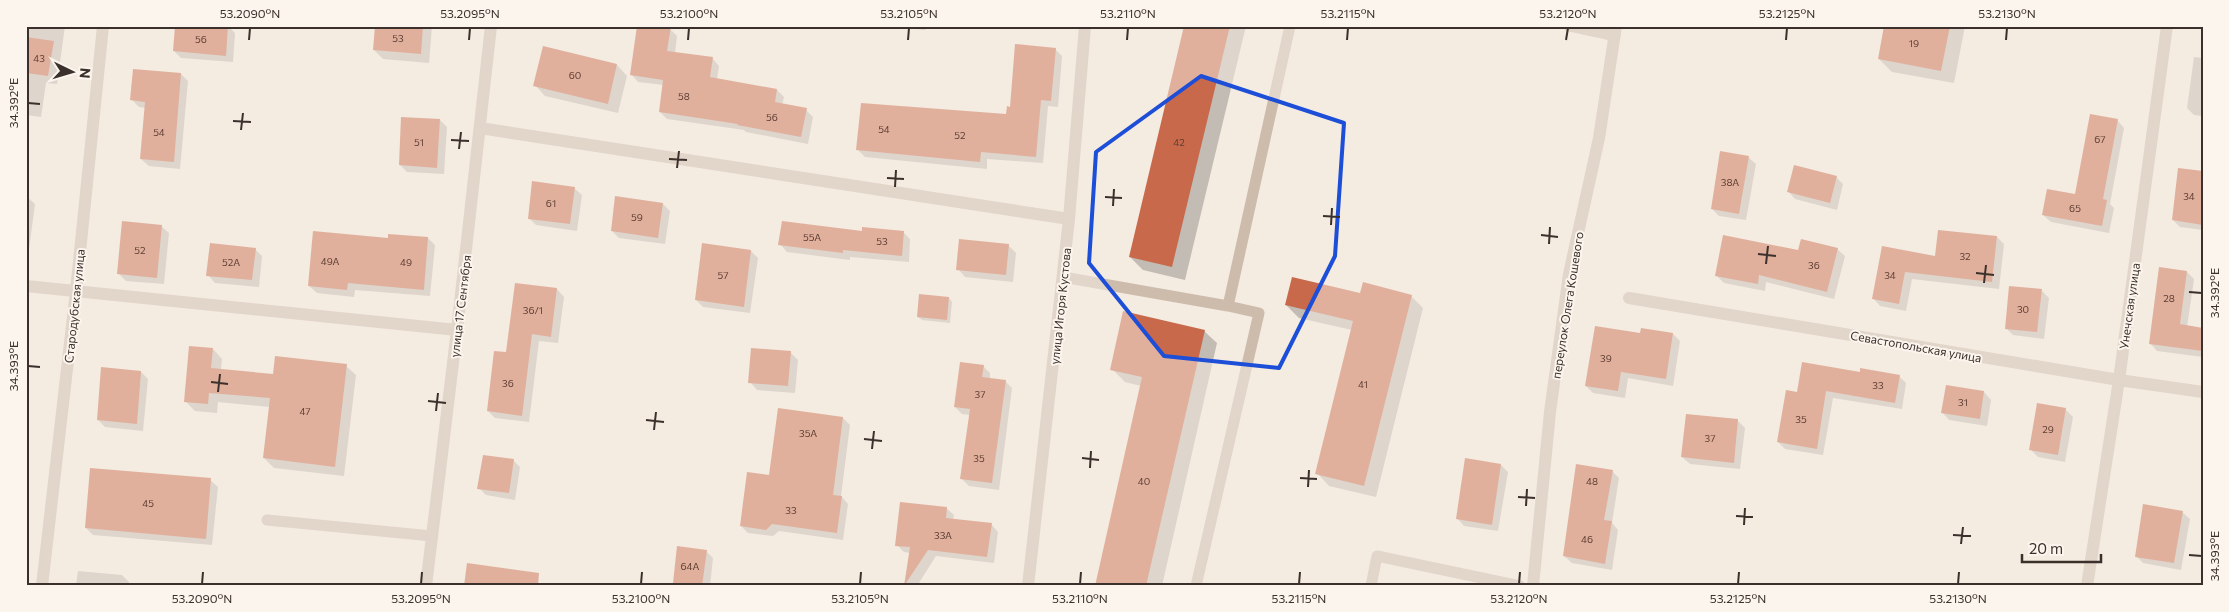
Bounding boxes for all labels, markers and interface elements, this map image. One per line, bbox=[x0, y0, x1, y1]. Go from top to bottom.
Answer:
text: 53.2090°N bbox=[220, 6, 280, 20]
text: 53.2095°N bbox=[440, 6, 500, 20]
text: 53.2100°N bbox=[660, 6, 718, 20]
text: 53.2105°N bbox=[880, 6, 938, 20]
text: 53.2110°N bbox=[1100, 6, 1156, 20]
text: 53.2115°N bbox=[1321, 6, 1375, 20]
text: 53.2120°N bbox=[1539, 6, 1597, 20]
text: 53.2125°N bbox=[1759, 6, 1815, 20]
text: 53.2130°N bbox=[1978, 6, 2036, 20]
house number: 53 bbox=[392, 32, 404, 44]
house number: 56 bbox=[195, 33, 207, 45]
house number: 19 bbox=[1909, 37, 1919, 49]
north arrow bbox=[48, 48, 98, 98]
house number: 43 bbox=[33, 52, 45, 64]
text: N bbox=[77, 67, 94, 79]
house number: 60 bbox=[569, 69, 581, 81]
text: 34.392°E bbox=[6, 78, 20, 128]
house number: 58 bbox=[678, 90, 690, 102]
house number: 56 bbox=[766, 111, 778, 123]
house number: 54 bbox=[878, 123, 890, 135]
house number: 54 bbox=[153, 126, 165, 138]
house number: 52 bbox=[954, 129, 966, 141]
house number: 67 bbox=[2094, 133, 2106, 145]
house number: 51 bbox=[414, 136, 424, 148]
house number: 42 bbox=[1173, 136, 1185, 148]
house number: 38А bbox=[1721, 176, 1739, 188]
house number: 34 bbox=[2183, 190, 2195, 202]
house number: 61 bbox=[546, 197, 556, 209]
house number: 65 bbox=[2069, 202, 2081, 214]
house number: 59 bbox=[631, 211, 643, 223]
street label: переулок Олега Кошевого bbox=[1548, 230, 1586, 380]
house number: 55А bbox=[803, 231, 821, 243]
house number: 53 bbox=[876, 235, 888, 247]
house number: 52 bbox=[134, 244, 146, 256]
street label: улица Игоря Кустова bbox=[1047, 247, 1073, 365]
street label: Стародубская улица bbox=[61, 248, 87, 364]
house number: 32 bbox=[1959, 250, 1971, 262]
street label: улица 17 Сентября bbox=[447, 254, 473, 358]
house number: 49А bbox=[321, 255, 339, 267]
house number: 52А bbox=[222, 256, 240, 268]
house number: 49 bbox=[400, 256, 412, 268]
house number: 36 bbox=[1808, 259, 1820, 271]
street label: Унечская улица bbox=[2116, 262, 2142, 350]
text: 34.392°E bbox=[2207, 268, 2221, 318]
house number: 57 bbox=[717, 269, 729, 281]
house number: 34 bbox=[1884, 269, 1896, 281]
house number: 28 bbox=[2163, 292, 2175, 304]
house number: 30 bbox=[2017, 303, 2029, 315]
house number: 36/1 bbox=[523, 304, 543, 316]
street label: Севастопольская улица bbox=[1849, 328, 1983, 364]
text: 34.393°E bbox=[6, 341, 20, 391]
house number: 39 bbox=[1600, 352, 1612, 364]
house number: 36 bbox=[502, 377, 514, 389]
house number: 41 bbox=[1358, 378, 1368, 390]
house number: 33 bbox=[1872, 379, 1884, 391]
house number: 37 bbox=[975, 388, 985, 400]
house number: 31 bbox=[1958, 396, 1968, 408]
house number: 47 bbox=[299, 405, 311, 417]
house number: 35 bbox=[1795, 413, 1807, 425]
house number: 29 bbox=[2042, 423, 2054, 435]
house number: 35А bbox=[799, 427, 817, 439]
house number: 37 bbox=[1705, 432, 1715, 444]
house number: 35 bbox=[973, 452, 985, 464]
house number: 40 bbox=[1138, 475, 1150, 487]
house number: 48 bbox=[1586, 475, 1598, 487]
house number: 45 bbox=[142, 497, 154, 509]
house number: 33 bbox=[785, 504, 797, 516]
house number: 33А bbox=[934, 529, 952, 541]
text: 34.393°E bbox=[2207, 531, 2221, 581]
scale bar bbox=[2022, 532, 2100, 564]
house number: 46 bbox=[1581, 533, 1593, 545]
text: 20 m bbox=[2029, 539, 2063, 557]
house number: 64А bbox=[681, 560, 700, 572]
text: 53.2090°N bbox=[172, 591, 232, 605]
text: 53.2095°N bbox=[391, 591, 451, 605]
text: 53.2100°N bbox=[612, 591, 670, 605]
text: 53.2105°N bbox=[831, 591, 889, 605]
text: 53.2110°N bbox=[1052, 591, 1108, 605]
text: 53.2115°N bbox=[1272, 591, 1326, 605]
text: 53.2120°N bbox=[1490, 591, 1548, 605]
text: 53.2125°N bbox=[1710, 591, 1766, 605]
text: 53.2130°N bbox=[1929, 591, 1987, 605]

